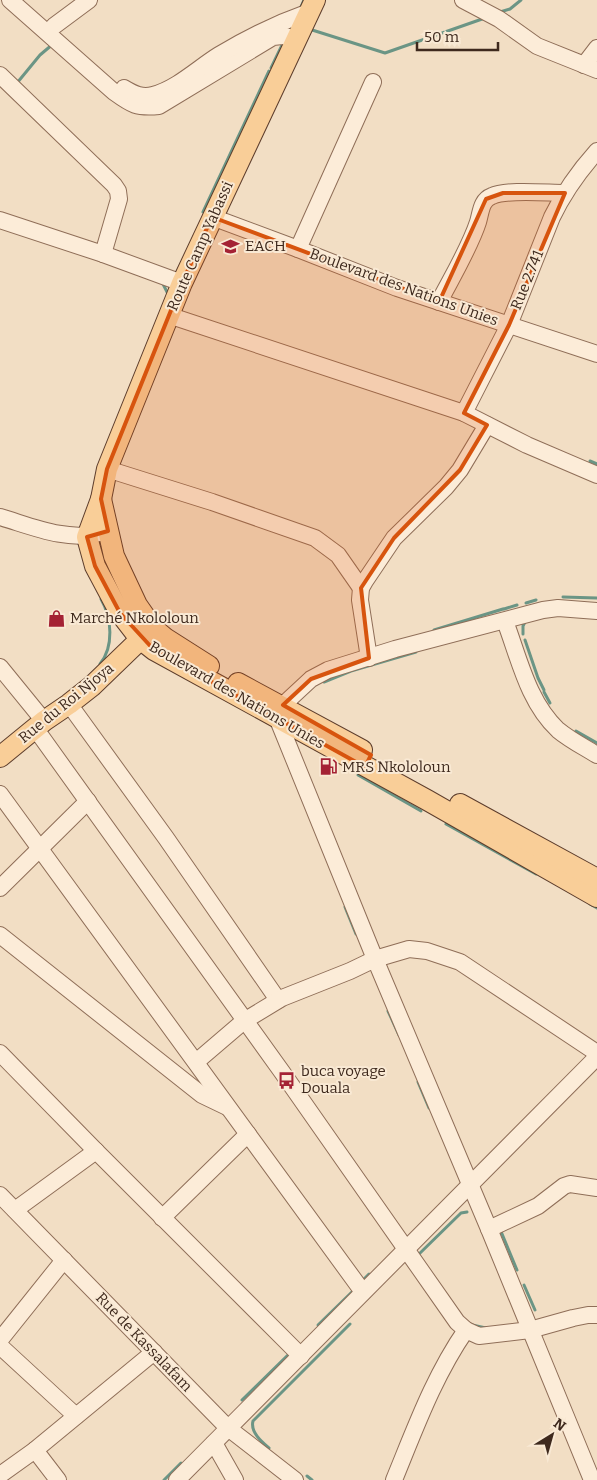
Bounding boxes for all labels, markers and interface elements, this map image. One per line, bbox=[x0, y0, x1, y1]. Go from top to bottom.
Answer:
scale bar bbox=[417, 20, 498, 52]
text: 50 m bbox=[424, 28, 460, 46]
street label: Route Camp Yabassi bbox=[163, 178, 237, 314]
school or university icon: EACH bbox=[221, 236, 241, 256]
place label: EACH bbox=[245, 237, 286, 255]
street label: Boulevard des Nations Unies bbox=[307, 244, 501, 330]
street label: Rue 2.741 bbox=[507, 247, 547, 313]
shop icon: Marché Nkololoun bbox=[46, 608, 66, 628]
place label: Marché Nkololoun bbox=[70, 609, 199, 627]
street label: Boulevard des Nations Unies bbox=[146, 637, 328, 753]
street label: Rue du Roi Njoya bbox=[15, 659, 117, 747]
fuel station icon: MRS Nkololoun bbox=[318, 757, 338, 777]
place label: MRS Nkololoun bbox=[342, 758, 451, 776]
place label: buca voyage Douala bbox=[301, 1062, 386, 1097]
bus stop icon: buca voyage Douala bbox=[277, 1070, 297, 1090]
street label: Rue de Kassalafam bbox=[92, 1289, 196, 1396]
north arrow bbox=[527, 1410, 577, 1460]
text: N bbox=[550, 1415, 569, 1435]

